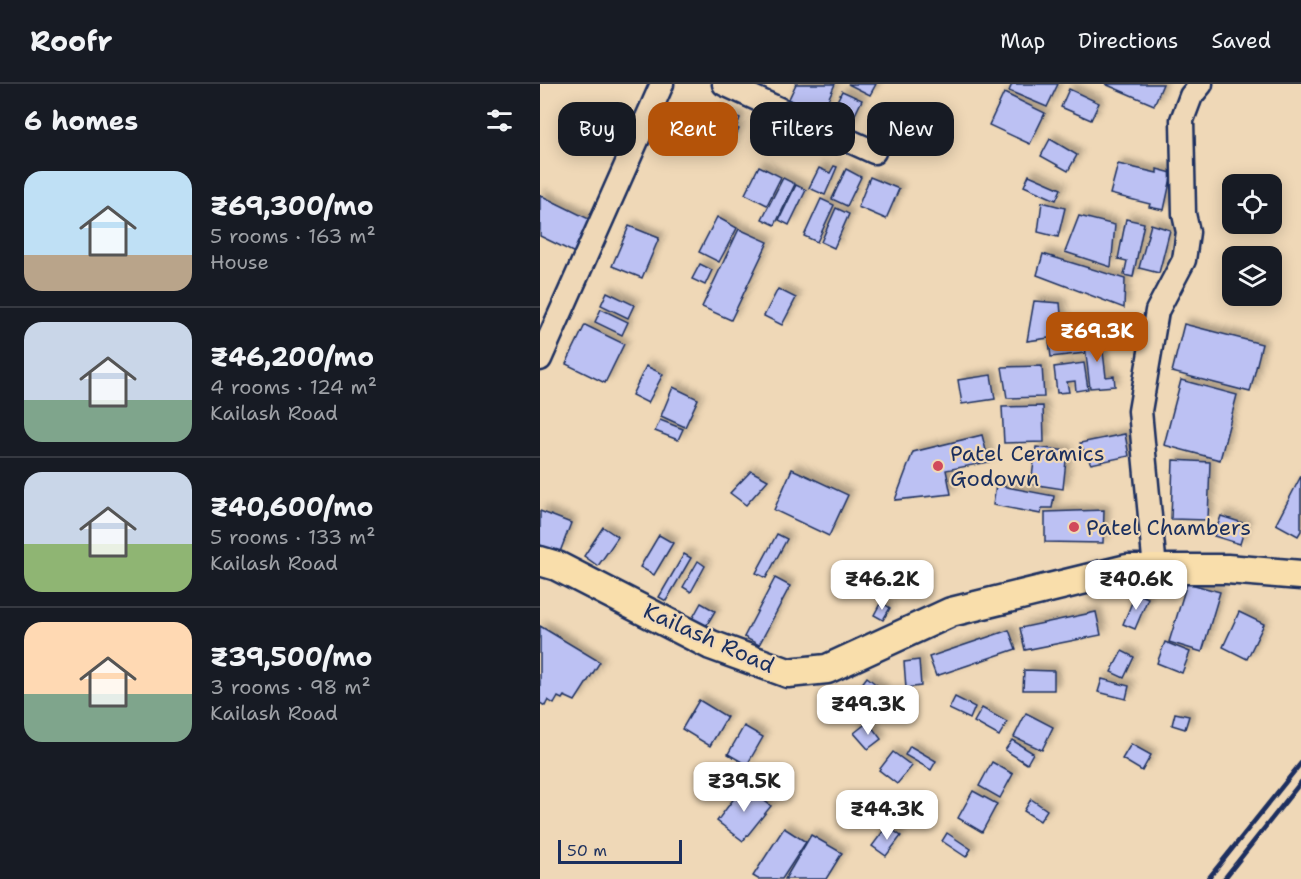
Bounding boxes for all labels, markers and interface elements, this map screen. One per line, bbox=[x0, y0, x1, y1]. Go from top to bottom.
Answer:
text: Roofr bbox=[30, 22, 112, 60]
text: Map bbox=[1000, 27, 1045, 55]
text: Directions bbox=[1078, 27, 1178, 55]
text: Saved bbox=[1211, 27, 1271, 55]
chip: Buy bbox=[558, 102, 636, 156]
chip: Rent bbox=[648, 102, 738, 156]
chip: Filters bbox=[750, 102, 855, 156]
chip: New bbox=[867, 102, 954, 156]
text: 6 homes bbox=[24, 103, 138, 138]
icon: filters bbox=[483, 104, 516, 137]
map controls bbox=[1222, 174, 1282, 306]
button: locate bbox=[1222, 174, 1282, 234]
text: ₹69,300/mo bbox=[210, 188, 374, 223]
icon: home bbox=[72, 195, 144, 267]
text: 5 rooms · 163 m² bbox=[210, 223, 376, 249]
button: layers bbox=[1222, 246, 1282, 306]
text: House bbox=[210, 249, 269, 275]
pin: ₹69.3K bbox=[1048, 312, 1146, 363]
text: ₹69.3K bbox=[1060, 318, 1134, 344]
text: ₹46,200/mo bbox=[210, 339, 374, 374]
icon: home bbox=[72, 346, 144, 418]
text: 4 rooms · 124 m² bbox=[210, 374, 377, 400]
text: Kailash Road bbox=[210, 400, 338, 426]
place label: Patel Ceramics Godown bbox=[950, 439, 1105, 493]
marker: Patel Ceramics Godown bbox=[931, 459, 945, 473]
text: ₹40,600/mo bbox=[210, 489, 373, 524]
icon: home bbox=[72, 496, 144, 568]
place label: Patel Chambers bbox=[1086, 513, 1251, 542]
marker: Patel Chambers bbox=[1067, 520, 1081, 534]
text: 5 rooms · 133 m² bbox=[210, 524, 375, 550]
text: Kailash Road bbox=[210, 550, 338, 576]
pin: ₹46.2K bbox=[833, 560, 931, 611]
pin: ₹40.6K bbox=[1087, 560, 1185, 611]
text: ₹46.2K bbox=[845, 566, 919, 592]
text: ₹40.6K bbox=[1099, 566, 1173, 592]
street label: Kailash Road bbox=[639, 596, 779, 680]
text: ₹39,500/mo bbox=[210, 639, 372, 674]
icon: home bbox=[72, 646, 144, 718]
text: 3 rooms · 98 m² bbox=[210, 674, 371, 700]
pin: ₹49.3K bbox=[819, 685, 917, 736]
text: ₹49.3K bbox=[831, 691, 905, 717]
text: Kailash Road bbox=[210, 700, 338, 726]
pin: ₹39.5K bbox=[695, 762, 793, 813]
text: ₹39.5K bbox=[707, 768, 781, 794]
pin: ₹44.3K bbox=[838, 790, 936, 841]
text: ₹44.3K bbox=[850, 796, 924, 822]
scale bar bbox=[558, 837, 682, 864]
text: 50 m bbox=[567, 840, 607, 861]

